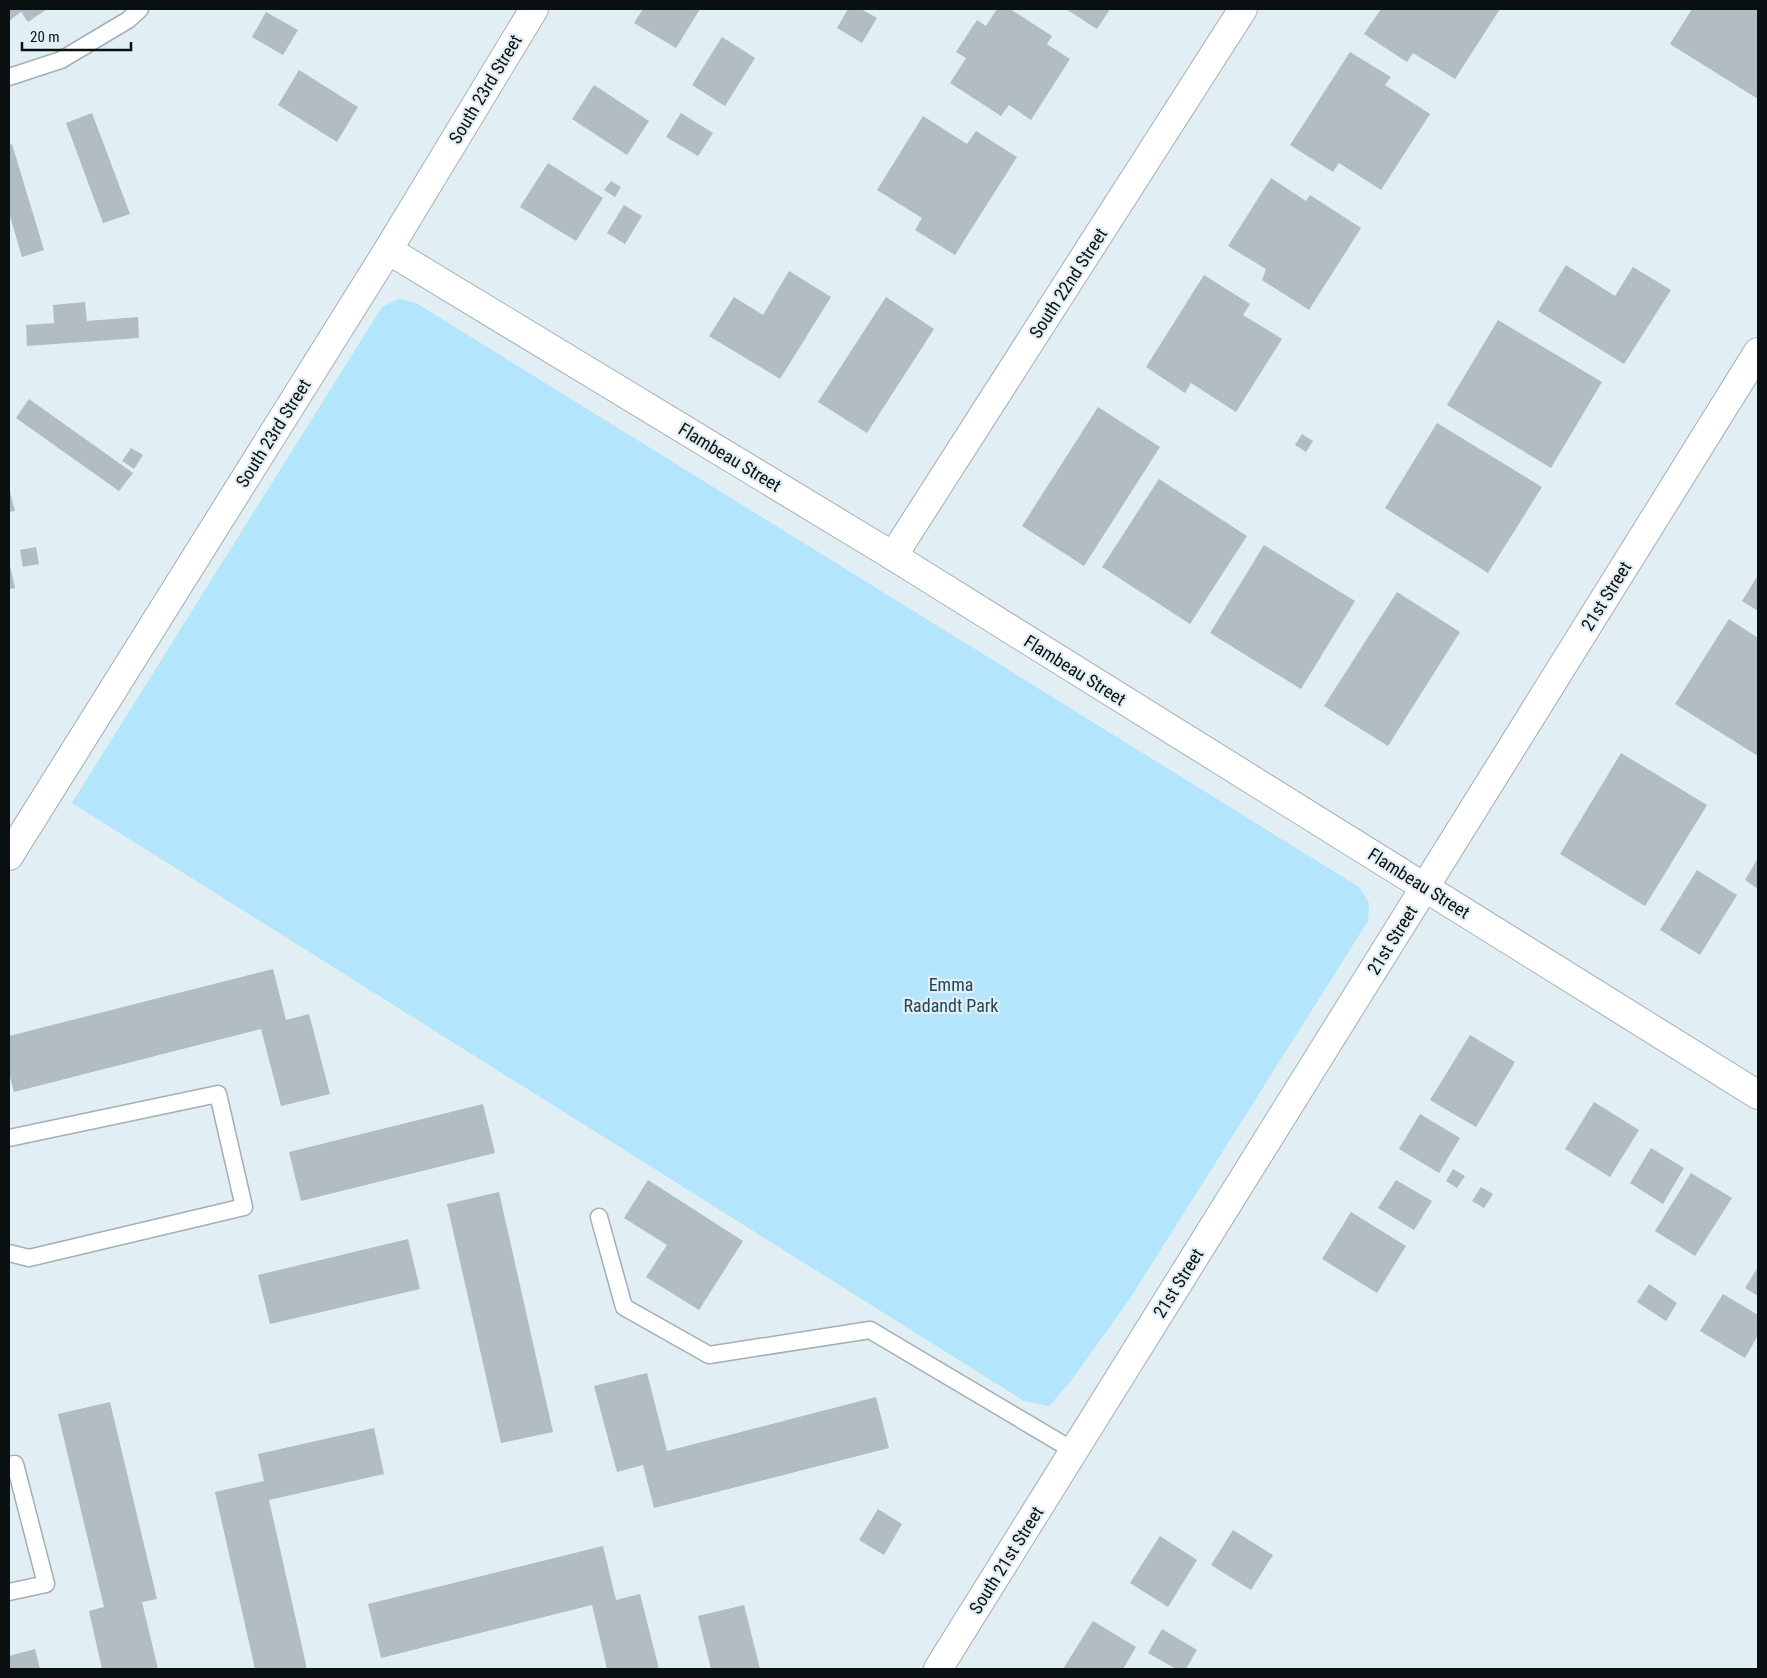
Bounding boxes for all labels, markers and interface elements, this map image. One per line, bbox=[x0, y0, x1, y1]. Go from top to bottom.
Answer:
scale bar bbox=[22, 20, 131, 52]
text: 20 m bbox=[30, 28, 60, 46]
street label: South 23rd Street bbox=[444, 31, 526, 147]
street label: South 22nd Street bbox=[1025, 224, 1111, 342]
street label: South 23rd Street bbox=[231, 375, 315, 491]
street label: Flambeau Street bbox=[675, 418, 785, 496]
street label: 21st Street bbox=[1577, 558, 1635, 634]
street label: Flambeau Street bbox=[1020, 630, 1130, 710]
street label: Flambeau Street bbox=[1364, 843, 1474, 923]
street label: 21st Street bbox=[1363, 902, 1421, 978]
park label: Emma Radandt Park bbox=[904, 974, 998, 1016]
street label: 21st Street bbox=[1149, 1245, 1207, 1321]
street label: South 21st Street bbox=[965, 1502, 1047, 1618]

